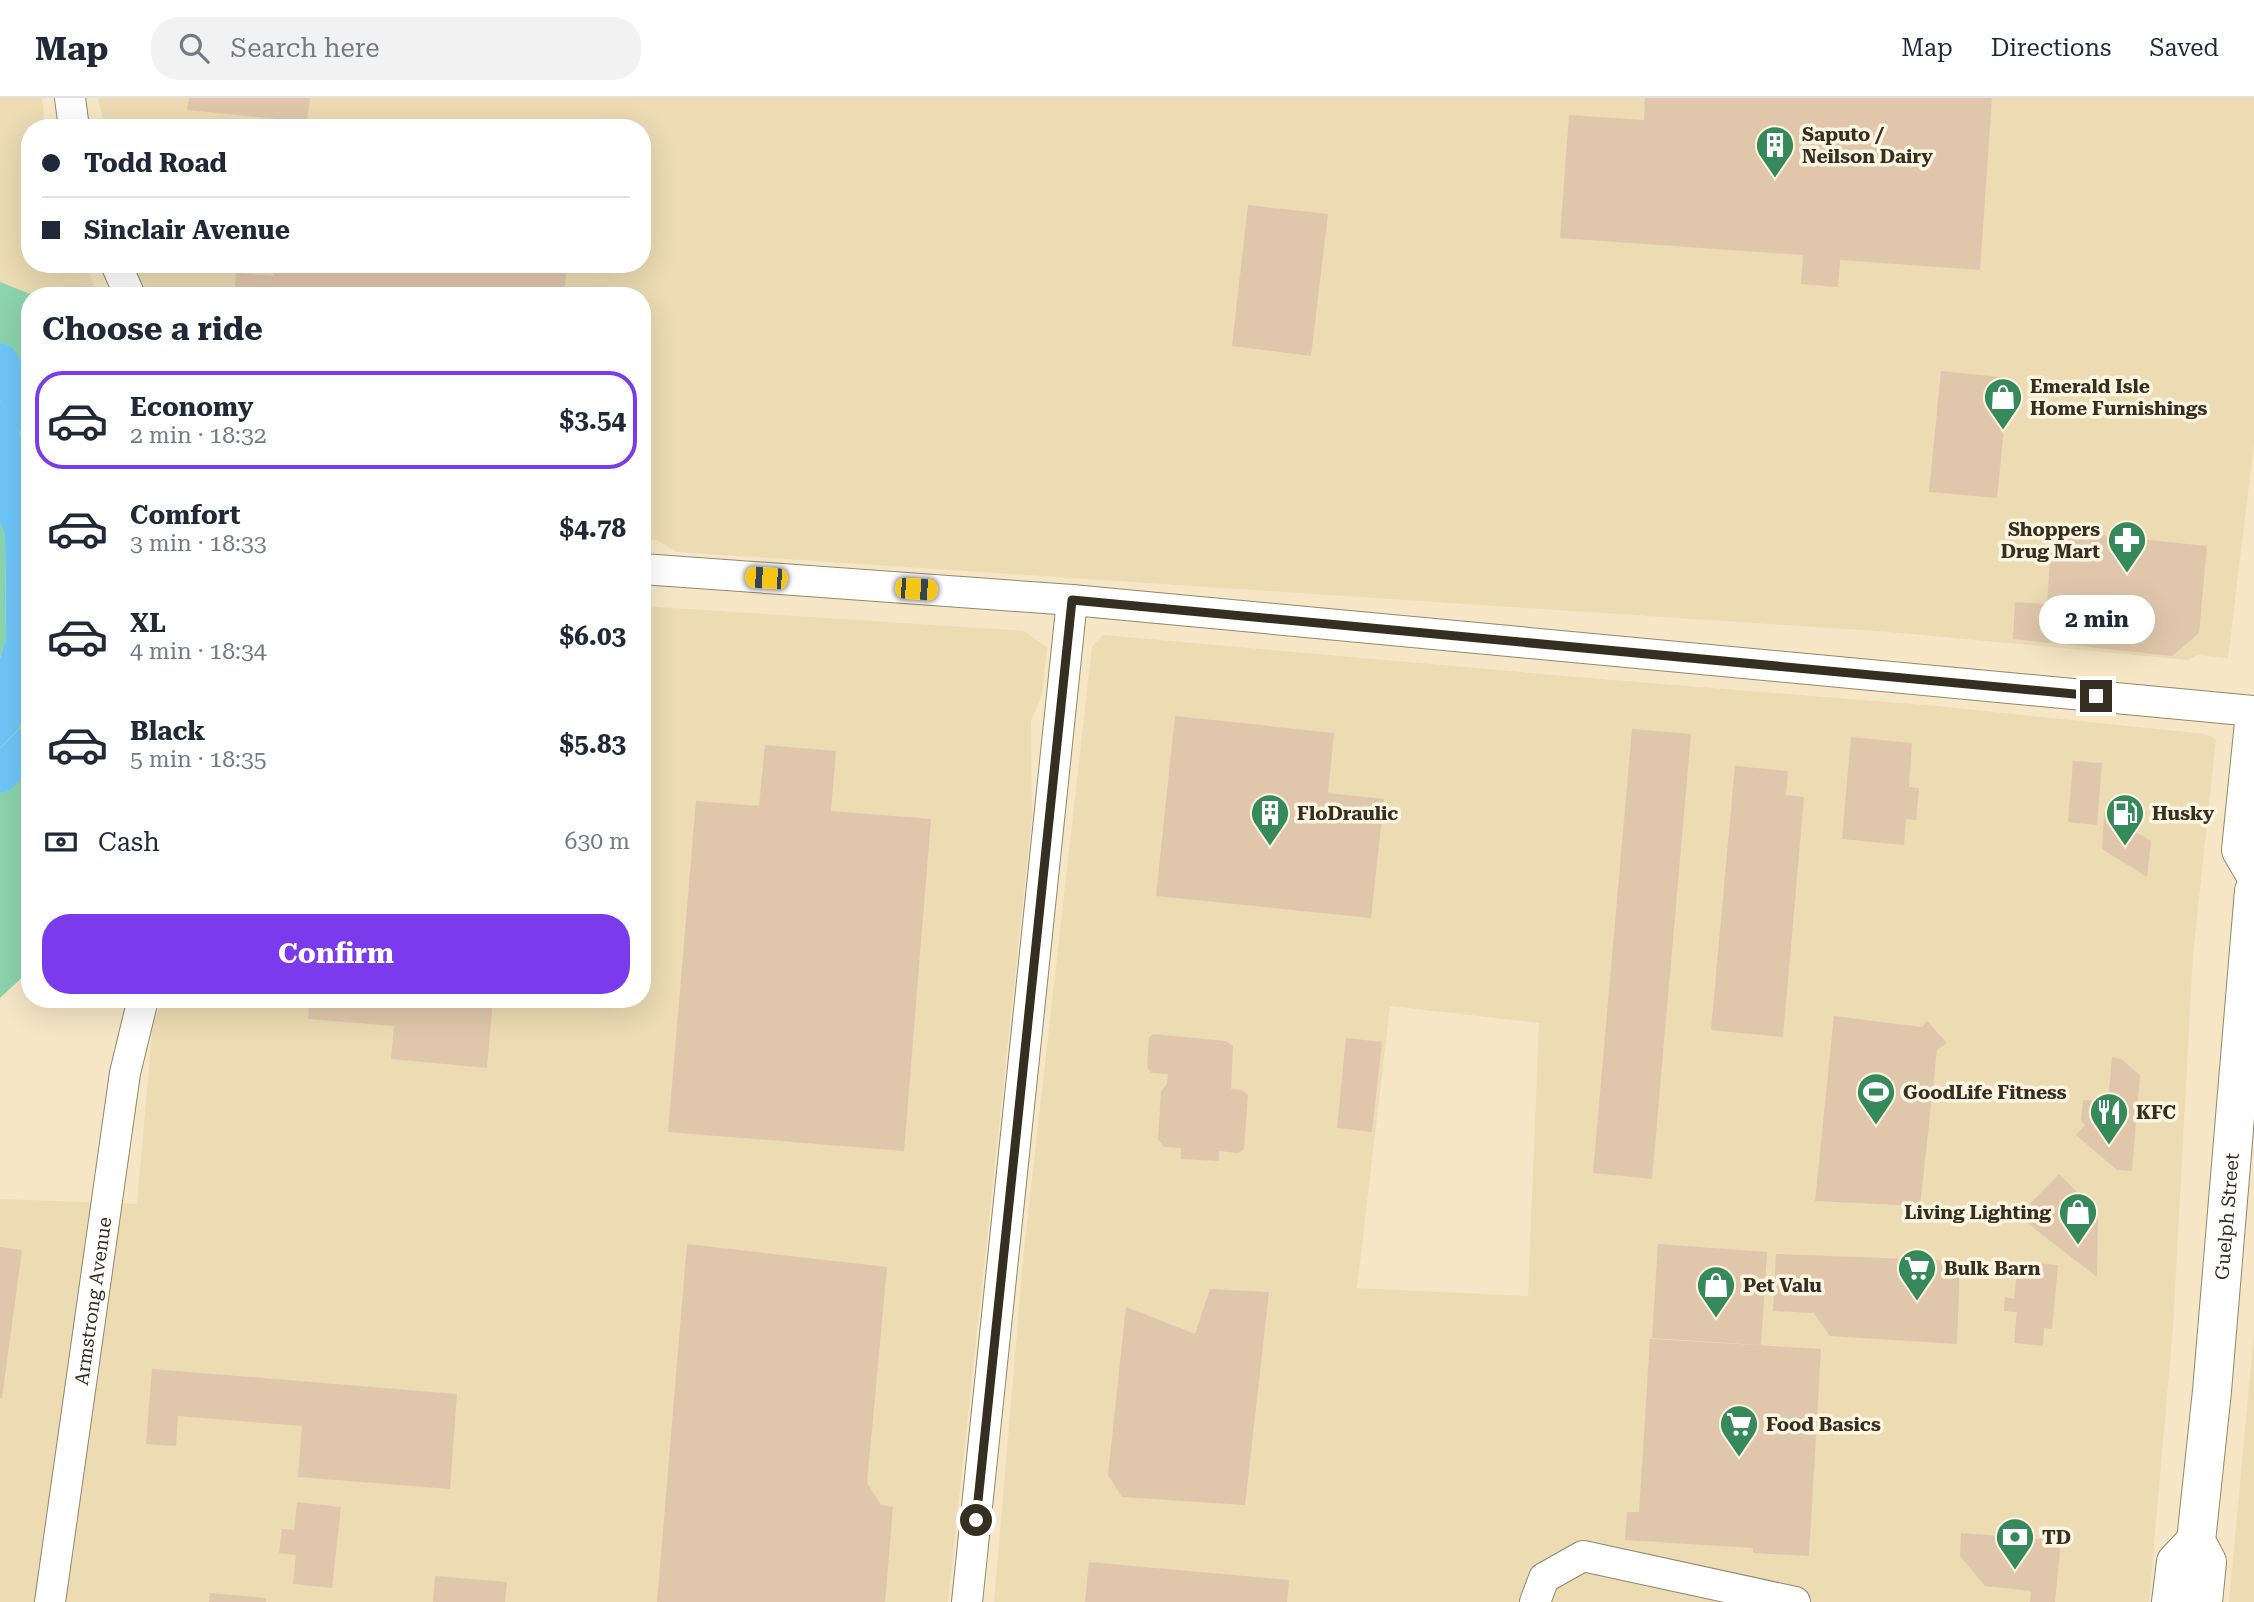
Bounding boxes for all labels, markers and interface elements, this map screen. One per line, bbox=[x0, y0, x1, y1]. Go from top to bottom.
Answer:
search box bbox=[151, 17, 641, 80]
text: Map bbox=[35, 29, 109, 68]
icon: search bbox=[175, 29, 213, 67]
text: Search here bbox=[231, 33, 380, 63]
text: Map bbox=[1901, 34, 1953, 62]
text: Directions bbox=[1991, 34, 2111, 62]
text: Saved bbox=[2149, 34, 2219, 62]
place label: Saputo / Neilson Dairy bbox=[1802, 123, 1933, 168]
building icon: Saputo / Neilson Dairy bbox=[1754, 124, 1796, 179]
text: Todd Road bbox=[84, 148, 227, 178]
text: Sinclair Avenue bbox=[84, 215, 290, 245]
text: Choose a ride bbox=[42, 310, 263, 348]
place label: Emerald Isle Home Furnishings bbox=[2030, 375, 2207, 420]
shop icon: Emerald Isle Home Furnishings bbox=[1982, 376, 2024, 431]
icon: car bbox=[46, 389, 109, 452]
text: Economy bbox=[130, 392, 253, 422]
text: $3.54 bbox=[560, 405, 626, 435]
text: 2 min · 18:32 bbox=[130, 422, 267, 449]
icon: car bbox=[46, 497, 109, 560]
text: Comfort bbox=[130, 500, 240, 530]
text: $4.78 bbox=[560, 513, 626, 543]
place label: Shoppers Drug Mart bbox=[2001, 518, 2100, 563]
pharmacy icon: Shoppers Drug Mart bbox=[2106, 519, 2148, 574]
text: 3 min · 18:33 bbox=[130, 530, 267, 557]
car bbox=[745, 566, 788, 590]
car bbox=[895, 577, 938, 601]
callout: 2 min bbox=[2038, 594, 2154, 644]
icon: car bbox=[46, 605, 109, 668]
text: 2 min bbox=[2065, 606, 2129, 633]
text: XL bbox=[130, 608, 166, 638]
text: $6.03 bbox=[560, 621, 626, 651]
text: 4 min · 18:34 bbox=[130, 638, 267, 665]
route end bbox=[2080, 680, 2112, 712]
icon: car bbox=[46, 713, 109, 776]
text: Black bbox=[130, 716, 205, 746]
text: $5.83 bbox=[560, 729, 626, 759]
text: 5 min · 18:35 bbox=[130, 746, 267, 773]
building icon: FloDraulic bbox=[1249, 792, 1291, 847]
fuel station icon: Husky bbox=[2104, 792, 2146, 847]
place label: FloDraulic bbox=[1297, 802, 1398, 825]
place label: Husky bbox=[2152, 802, 2215, 825]
icon: cash bbox=[42, 823, 80, 861]
text: Cash bbox=[98, 827, 160, 857]
text: 630 m bbox=[565, 828, 630, 855]
button: Confirm bbox=[42, 914, 630, 994]
sports icon: GoodLife Fitness bbox=[1855, 1071, 1897, 1126]
place label: GoodLife Fitness bbox=[1903, 1081, 2067, 1104]
restaurant icon: KFC bbox=[2088, 1091, 2130, 1146]
place label: KFC bbox=[2136, 1101, 2176, 1124]
street label: Guelph Street bbox=[2210, 1152, 2244, 1281]
shop icon: Living Lighting bbox=[2057, 1191, 2099, 1246]
place label: Living Lighting bbox=[1904, 1201, 2051, 1224]
street label: Armstrong Avenue bbox=[70, 1215, 116, 1387]
supermarket icon: Bulk Barn bbox=[1896, 1247, 1938, 1302]
place label: Bulk Barn bbox=[1944, 1257, 2041, 1280]
shop icon: Pet Valu bbox=[1695, 1264, 1737, 1319]
place label: Pet Valu bbox=[1743, 1274, 1822, 1297]
supermarket icon: Food Basics bbox=[1718, 1403, 1760, 1458]
place label: Food Basics bbox=[1766, 1413, 1881, 1436]
route start bbox=[960, 1504, 992, 1536]
bank icon: TD bbox=[1994, 1516, 2036, 1571]
place label: TD bbox=[2042, 1526, 2071, 1549]

